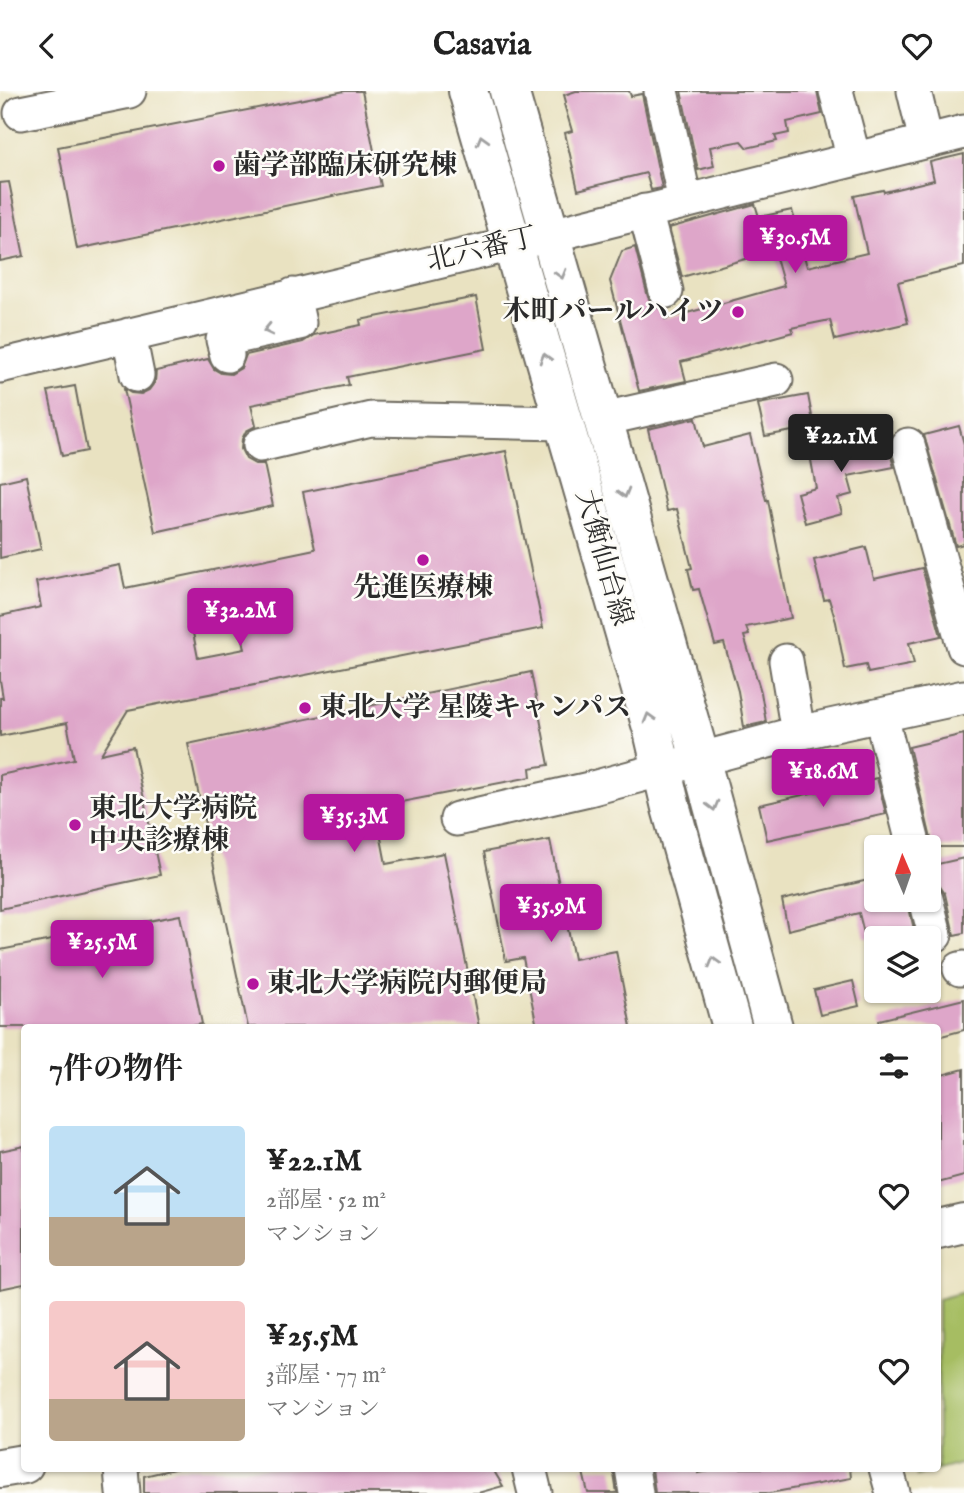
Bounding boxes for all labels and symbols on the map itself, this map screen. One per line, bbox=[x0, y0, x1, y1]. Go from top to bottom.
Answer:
one-way arrow bbox=[476, 134, 491, 146]
place label: 歯学部臨床研究棟 bbox=[233, 149, 457, 184]
marker: 歯学部臨床研究棟 bbox=[211, 158, 227, 174]
pin: ¥30.5M bbox=[738, 215, 852, 275]
street label: 北六番丁 bbox=[423, 220, 541, 280]
one-way arrow bbox=[553, 268, 568, 280]
place label: 木町パールハイツ bbox=[503, 295, 724, 330]
marker: 木町パールハイツ bbox=[730, 304, 746, 320]
one-way arrow bbox=[262, 322, 274, 336]
one-way arrow bbox=[539, 353, 553, 365]
pin: ¥22.1M bbox=[784, 415, 898, 474]
street label: 大衡仙台線 bbox=[567, 486, 639, 630]
one-way arrow bbox=[616, 487, 630, 499]
marker: 先進医療棟 bbox=[415, 552, 431, 568]
place label: 先進医療棟 bbox=[353, 571, 493, 606]
pin: ¥32.2M bbox=[183, 589, 297, 648]
place label: 東北大学 星陵キャンパス bbox=[319, 691, 631, 726]
marker: 東北大学 星陵キャンパス bbox=[297, 700, 313, 716]
one-way arrow bbox=[643, 712, 658, 724]
pin: ¥18.6M bbox=[766, 749, 880, 809]
place label: 東北大学病院 中央診療棟 bbox=[89, 792, 257, 859]
pin: ¥35.3M bbox=[297, 795, 411, 854]
one-way arrow bbox=[705, 800, 719, 812]
marker: 東北大学病院 中央診療棟 bbox=[67, 817, 83, 833]
north arrow bbox=[864, 835, 942, 912]
pin: ¥35.9M bbox=[494, 885, 608, 944]
pin: ¥25.5M bbox=[45, 921, 159, 980]
one-way arrow bbox=[707, 956, 722, 968]
place label: 東北大学病院内郵便局 bbox=[267, 967, 547, 1002]
marker: 東北大学病院内郵便局 bbox=[245, 976, 261, 992]

